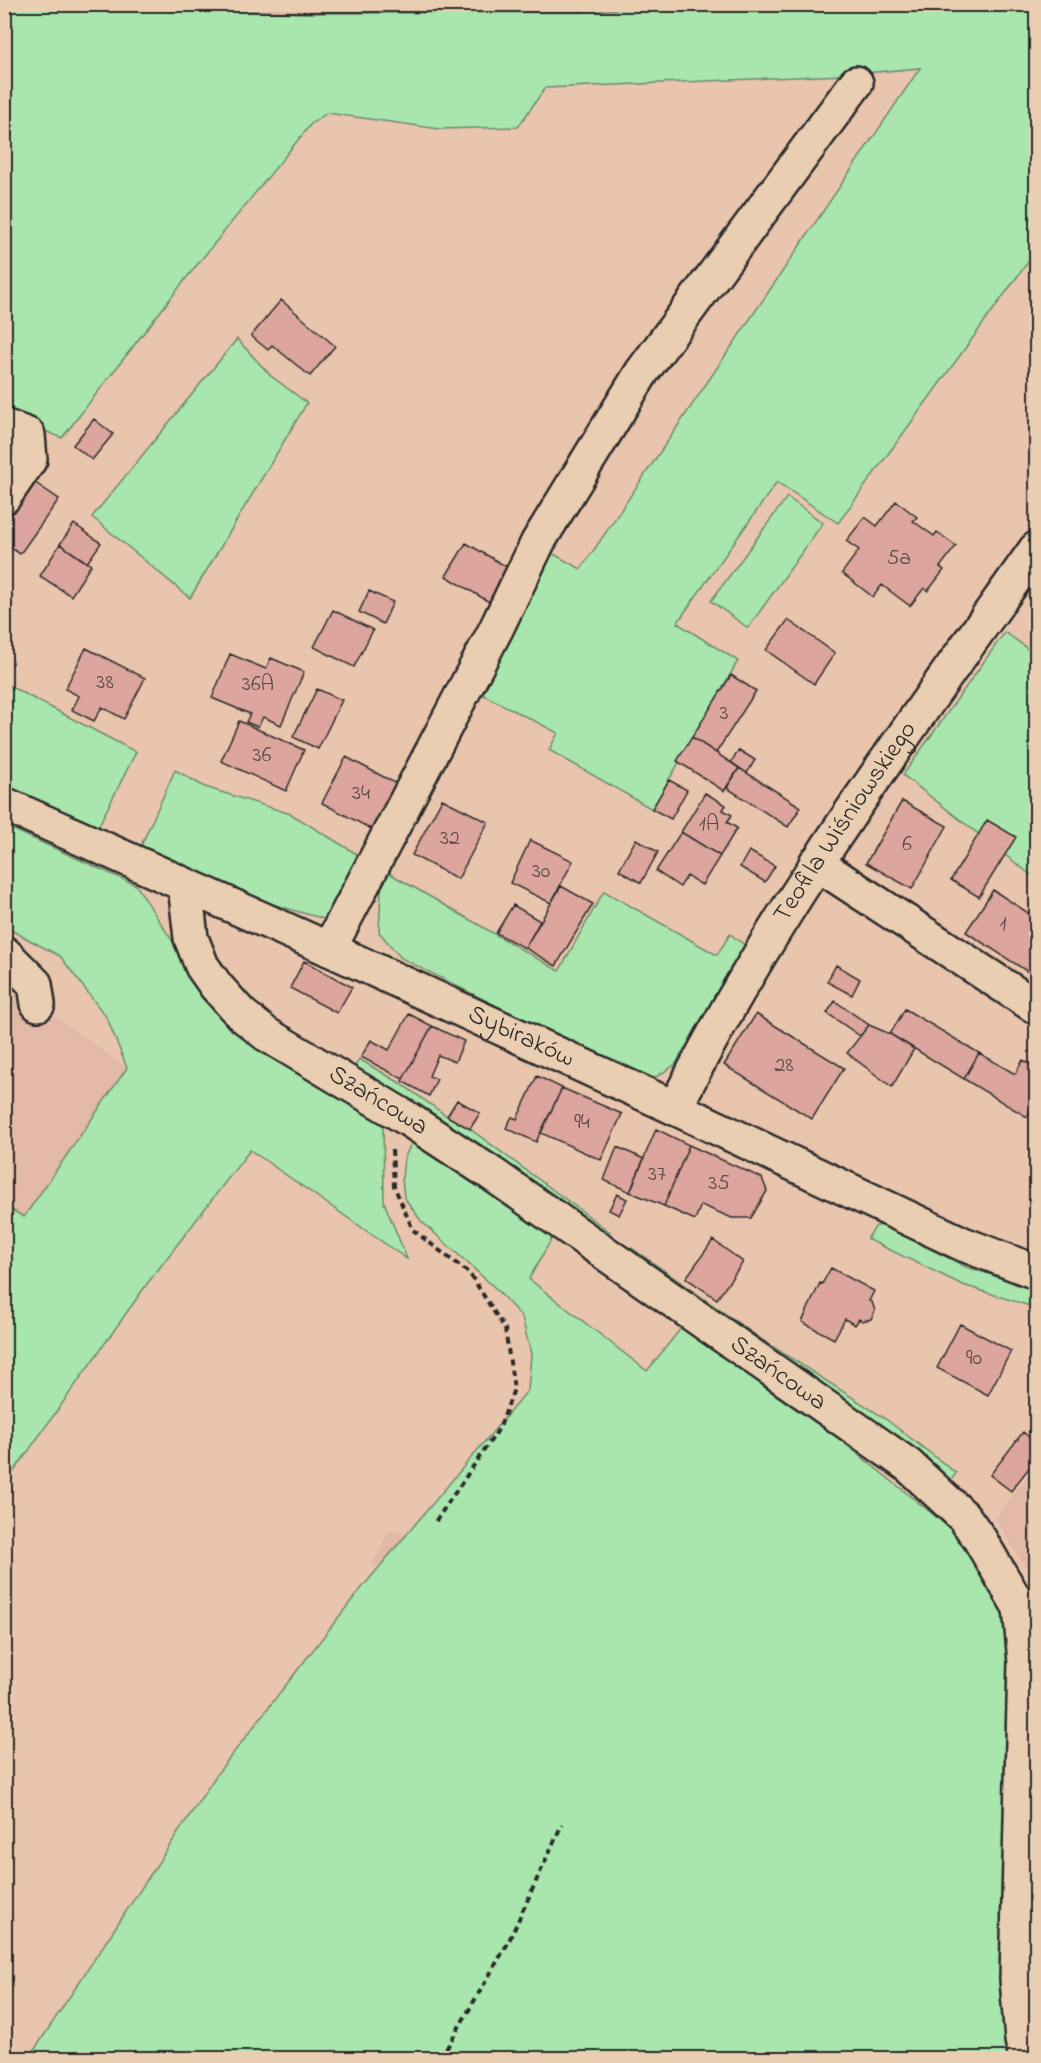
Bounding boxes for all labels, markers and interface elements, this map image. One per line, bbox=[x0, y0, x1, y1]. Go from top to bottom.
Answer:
house number: 5a bbox=[887, 543, 911, 575]
house number: 38 bbox=[96, 667, 114, 699]
house number: 36A bbox=[242, 669, 274, 701]
house number: 3 bbox=[719, 698, 729, 730]
street label: Teofila Wiśniowskiego bbox=[765, 714, 927, 931]
house number: 36 bbox=[253, 740, 272, 772]
house number: 34 bbox=[352, 778, 370, 810]
house number: 1A bbox=[699, 809, 719, 841]
house number: 32 bbox=[440, 823, 460, 855]
house number: 6 bbox=[902, 829, 912, 861]
house number: 30 bbox=[532, 856, 550, 888]
house number: 1 bbox=[1000, 909, 1007, 941]
street label: Sybiraków bbox=[461, 996, 580, 1078]
house number: 28 bbox=[774, 1050, 794, 1082]
street label: Szańcowa bbox=[321, 1056, 436, 1146]
house number: 94 bbox=[574, 1107, 590, 1139]
house number: 37 bbox=[648, 1159, 666, 1191]
house number: 35 bbox=[708, 1168, 730, 1200]
street label: Szańcowa bbox=[722, 1327, 834, 1421]
house number: 90 bbox=[966, 1343, 982, 1375]

